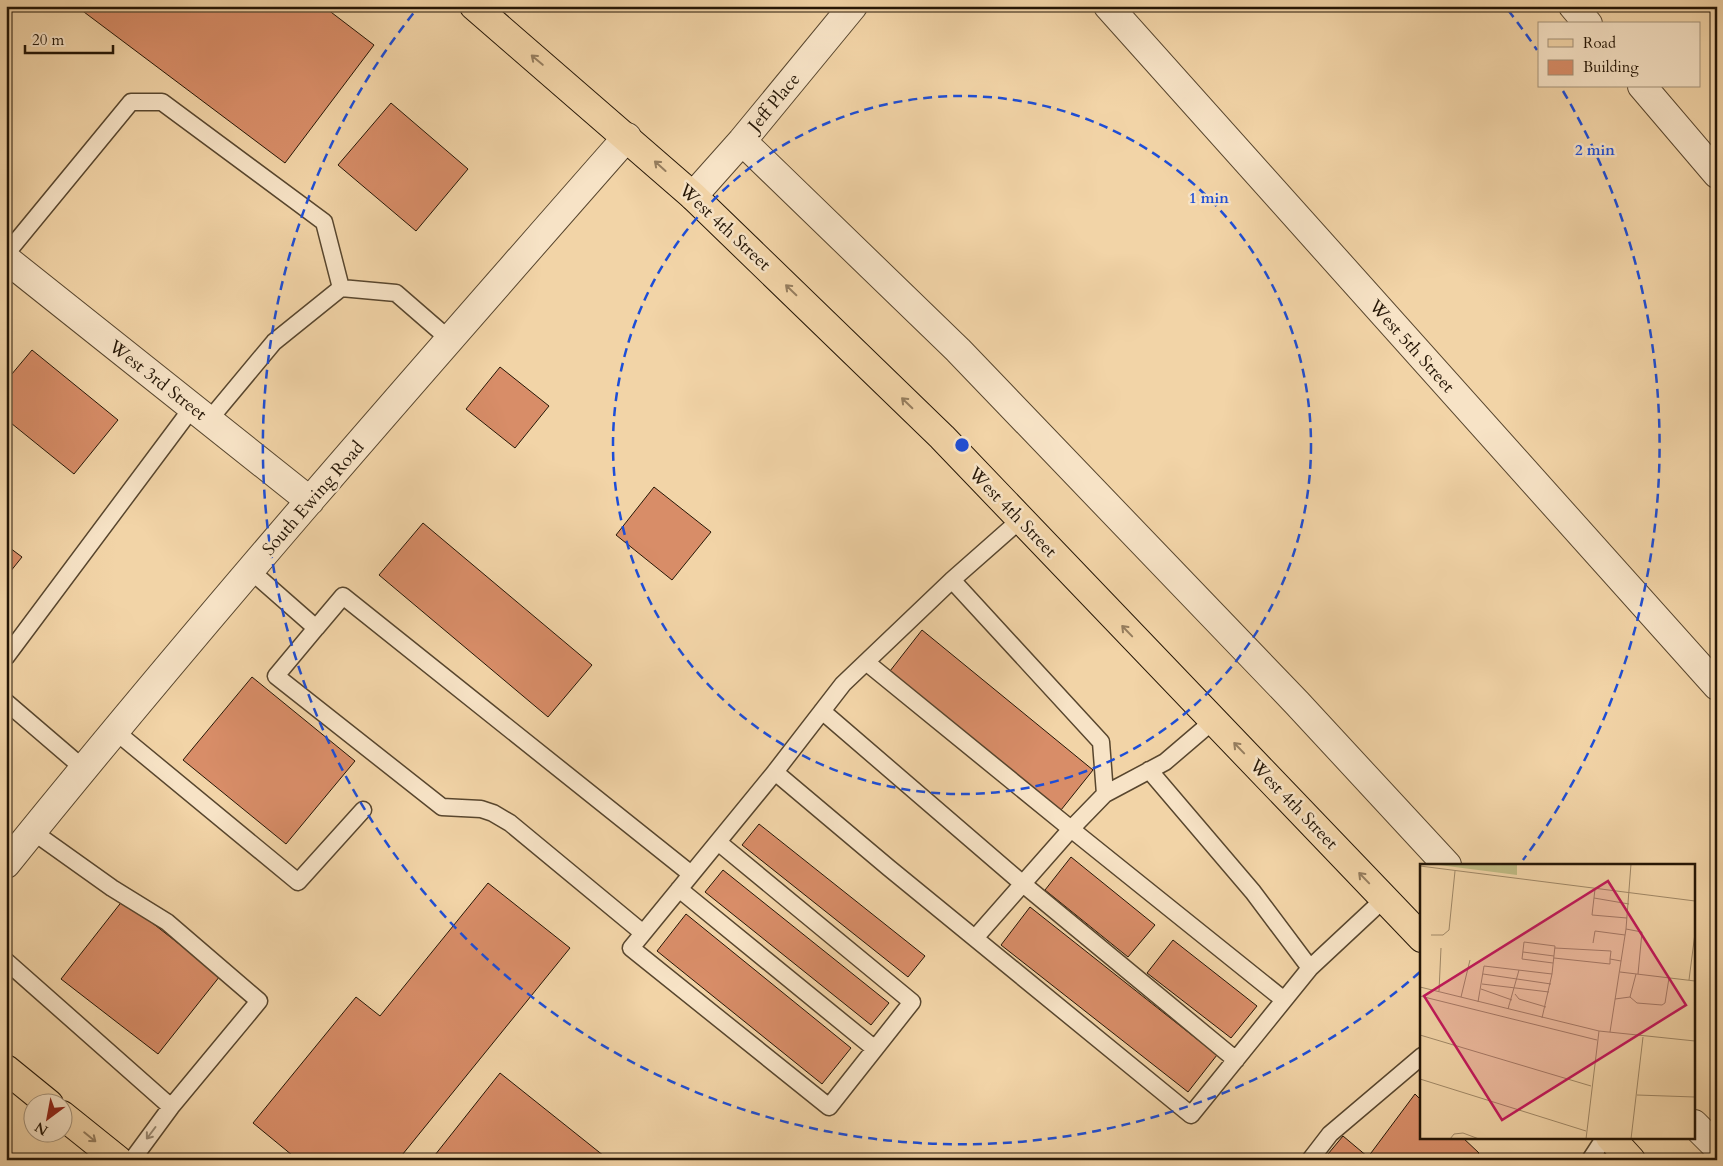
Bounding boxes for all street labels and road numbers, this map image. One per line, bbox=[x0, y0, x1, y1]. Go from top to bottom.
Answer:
street label: Jeff Place bbox=[741, 68, 806, 139]
street label: West 4th Street bbox=[672, 177, 776, 277]
street label: West 5th Street bbox=[1362, 294, 1460, 399]
street label: West 3rd Street bbox=[103, 334, 212, 427]
street label: South Ewing Road bbox=[257, 435, 370, 561]
street label: West 4th Street bbox=[962, 461, 1063, 564]
street label: West 4th Street bbox=[1243, 753, 1344, 856]

